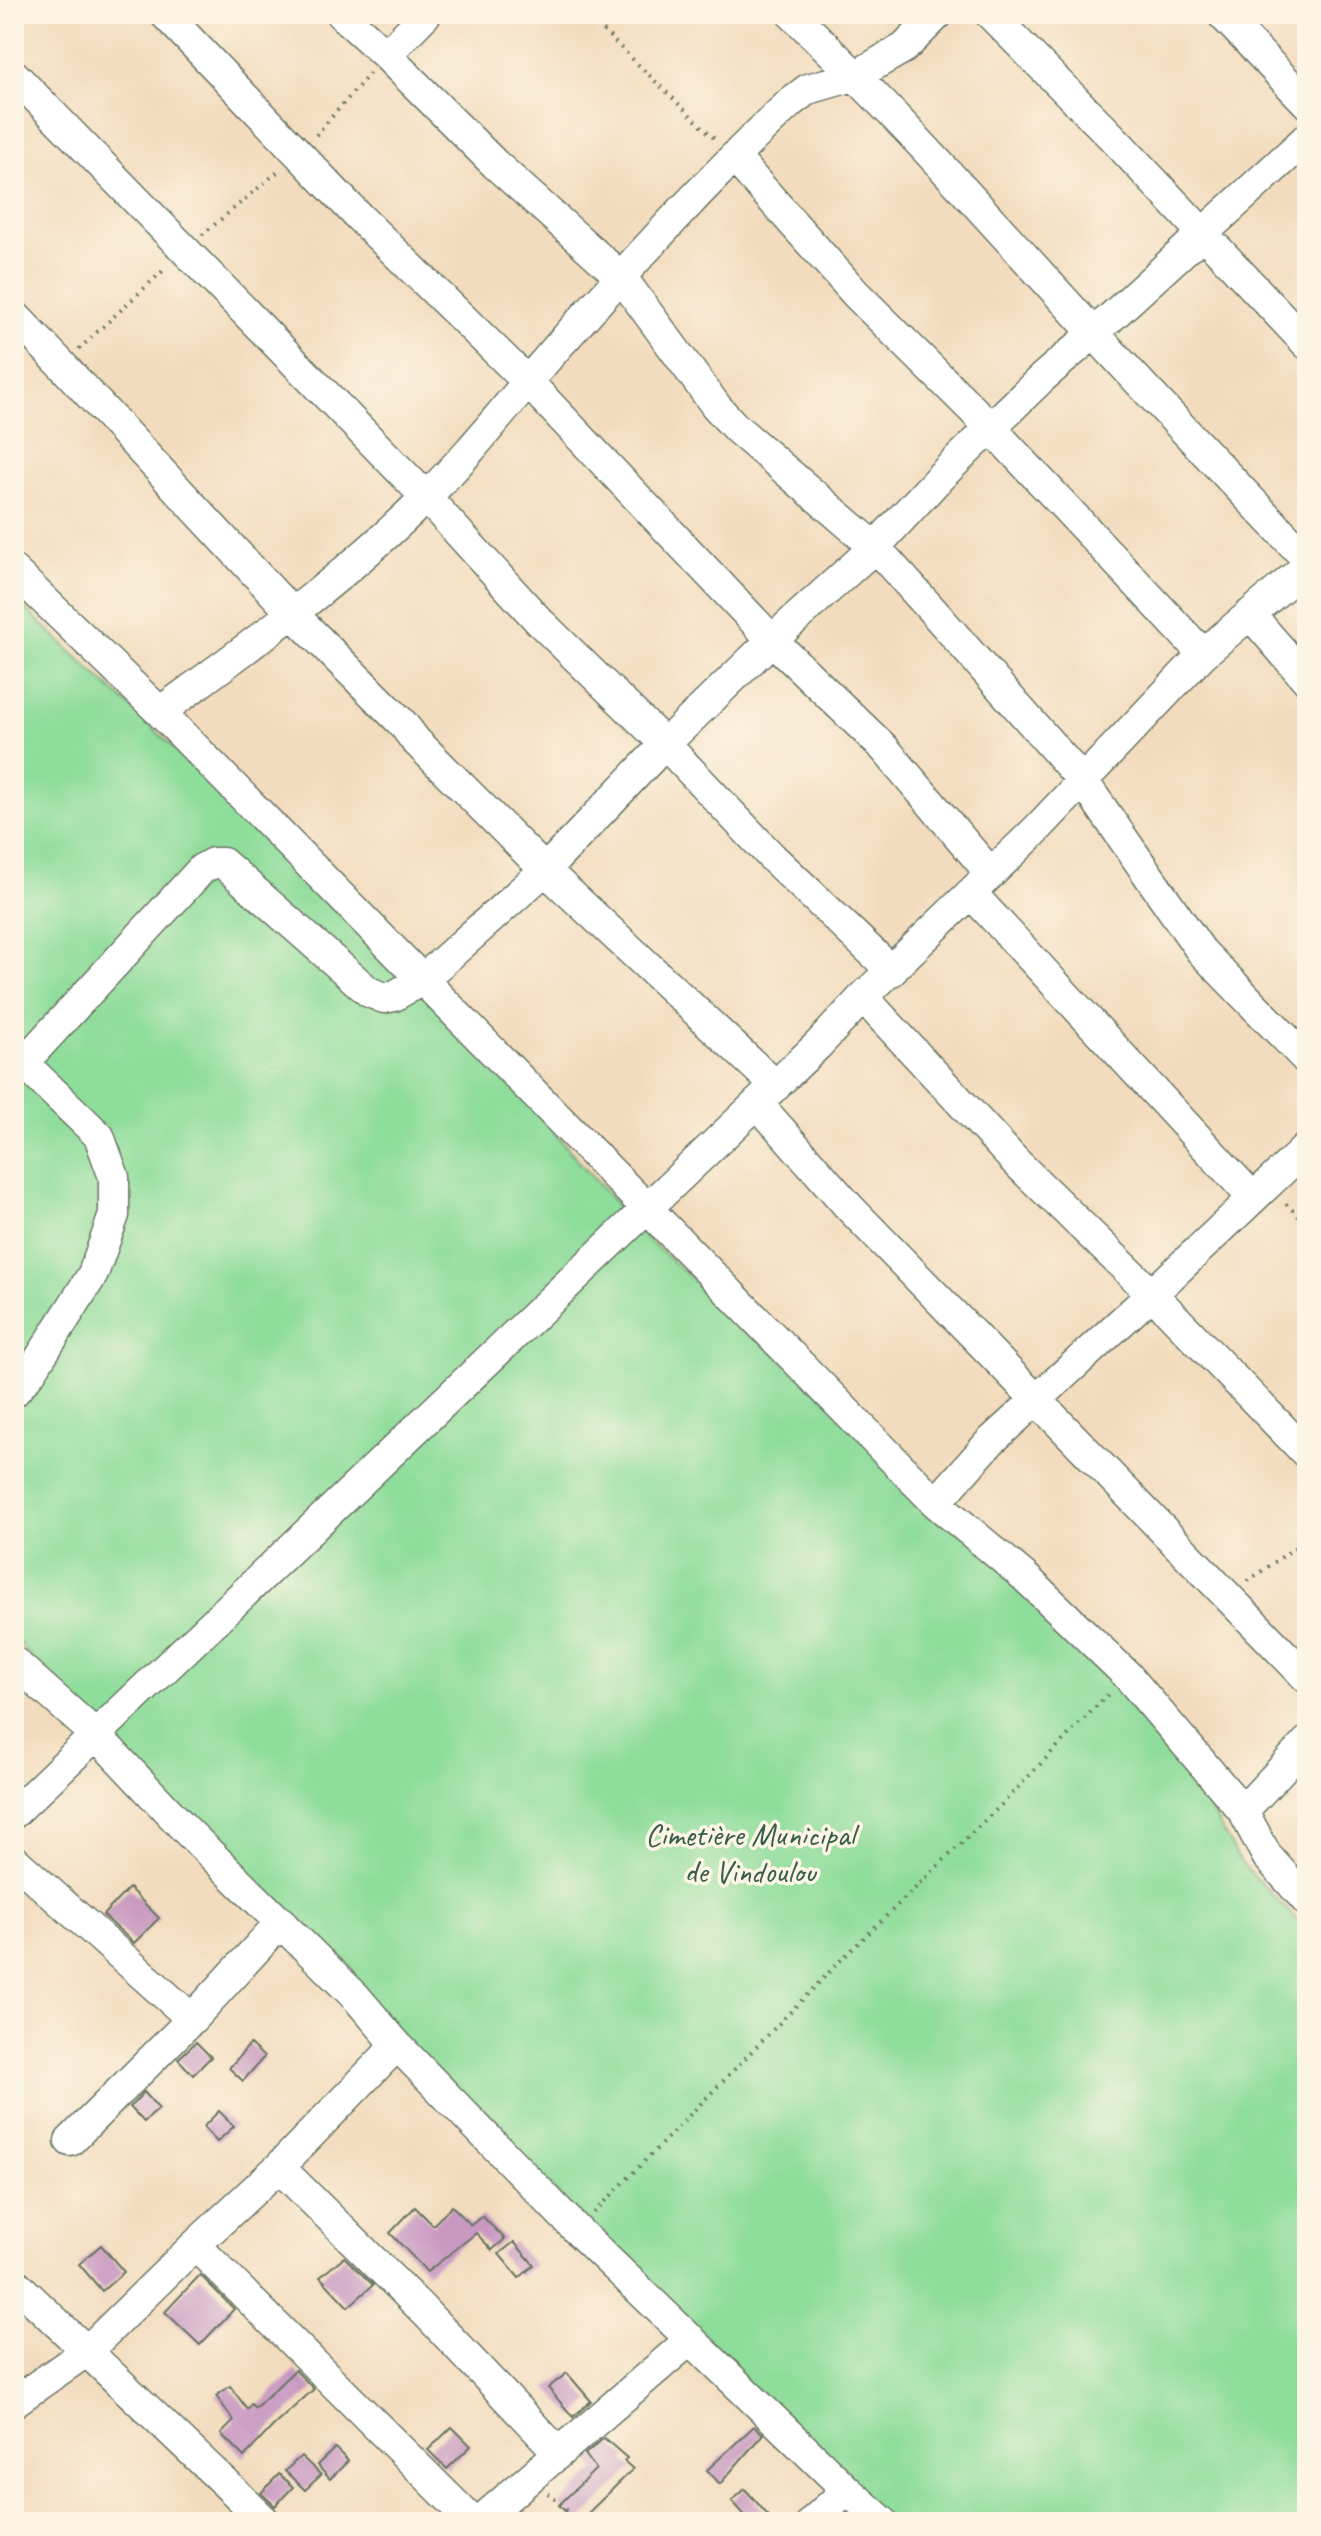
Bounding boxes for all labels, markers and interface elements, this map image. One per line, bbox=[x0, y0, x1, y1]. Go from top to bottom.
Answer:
park label: Cimetière Municipal de Vindoulou bbox=[645, 1814, 860, 1892]

